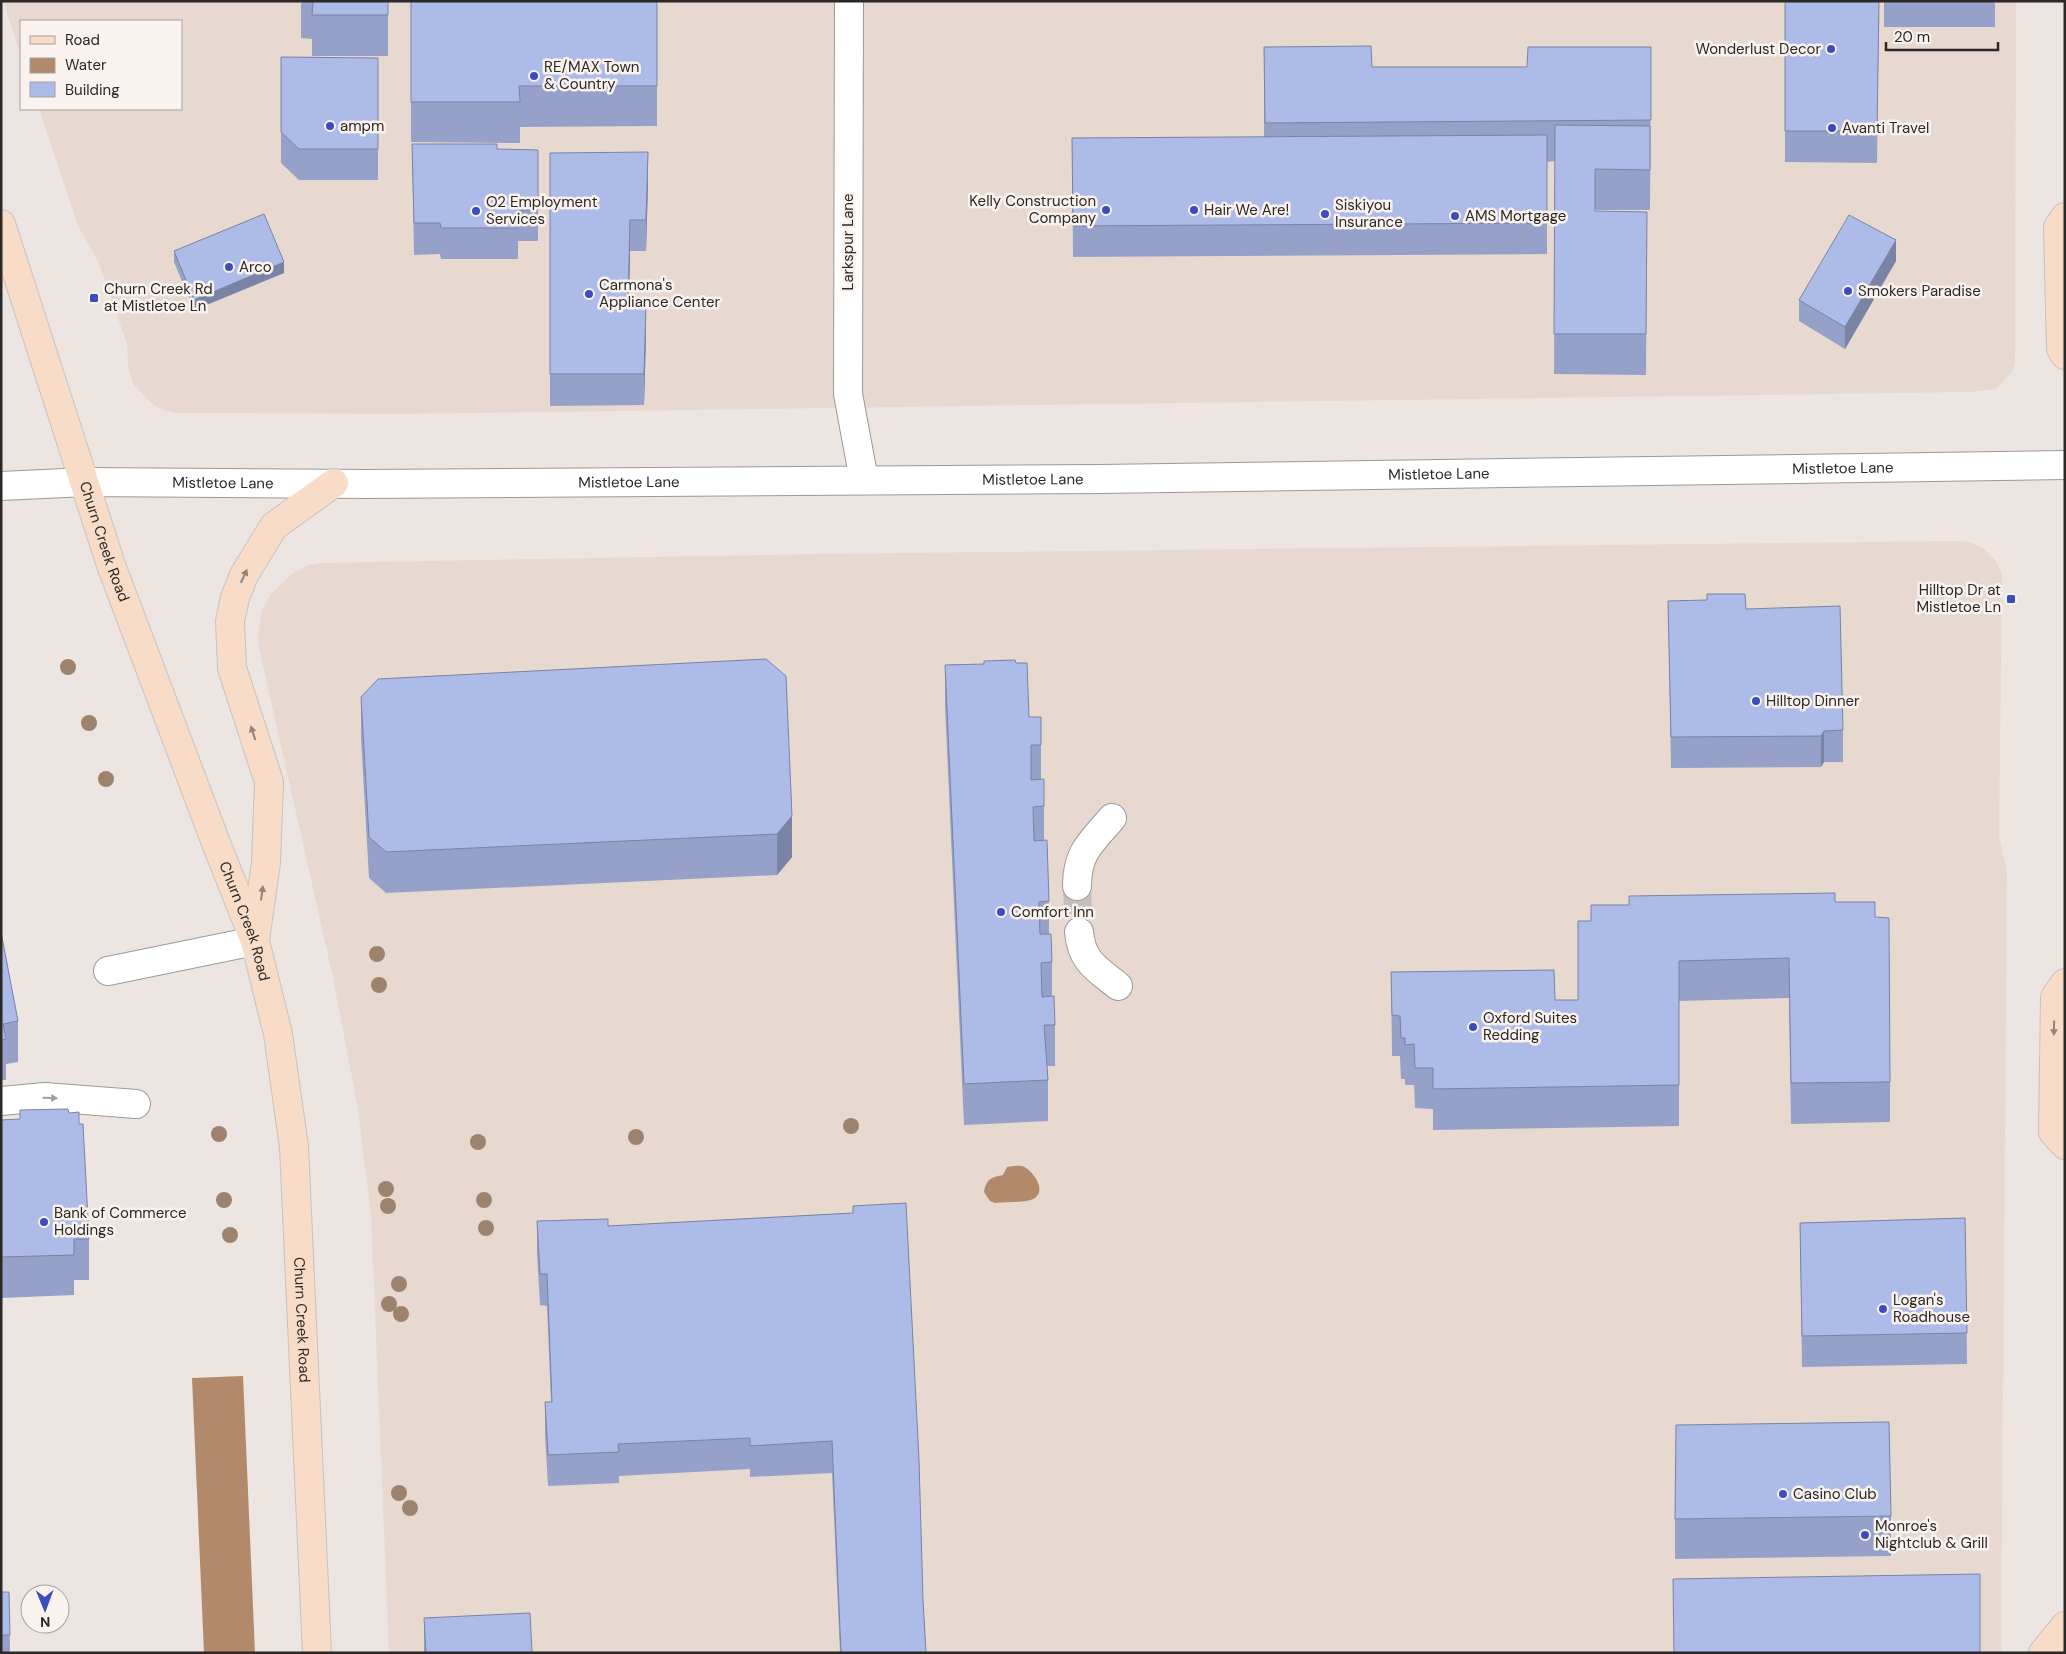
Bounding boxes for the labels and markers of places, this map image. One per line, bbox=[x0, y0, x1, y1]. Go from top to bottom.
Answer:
place label: Wonderlust Decor bbox=[1695, 39, 1821, 59]
marker: Wonderlust Decor bbox=[1825, 43, 1837, 55]
place label: RE/MAX Town & Country bbox=[544, 57, 639, 94]
marker: RE/MAX Town & Country bbox=[528, 70, 540, 82]
place label: ampm bbox=[340, 116, 384, 136]
place label: Avanti Travel bbox=[1842, 118, 1929, 138]
marker: ampm bbox=[324, 120, 336, 132]
marker: Avanti Travel bbox=[1826, 122, 1838, 134]
place label: Kelly Construction Company bbox=[969, 191, 1097, 228]
place label: O2 Employment Services bbox=[486, 192, 598, 229]
place label: Siskiyou Insurance bbox=[1335, 195, 1403, 232]
place label: Hair We Are! bbox=[1204, 200, 1289, 220]
marker: Kelly Construction Company bbox=[1100, 204, 1112, 216]
marker: Hair We Are! bbox=[1188, 204, 1200, 216]
marker: O2 Employment Services bbox=[470, 205, 482, 217]
place label: AMS Mortgage bbox=[1465, 206, 1566, 226]
marker: Siskiyou Insurance bbox=[1319, 208, 1331, 220]
marker: AMS Mortgage bbox=[1449, 210, 1461, 222]
place label: Arco bbox=[239, 257, 272, 277]
marker: Arco bbox=[223, 261, 235, 273]
place label: Carmona's Appliance Center bbox=[599, 275, 721, 312]
place label: Churn Creek Rd at Mistletoe Ln bbox=[104, 279, 213, 316]
place label: Smokers Paradise bbox=[1858, 281, 1981, 301]
marker: Smokers Paradise bbox=[1842, 285, 1854, 297]
marker: Carmona's Appliance Center bbox=[583, 288, 595, 300]
marker: Churn Creek Rd at Mistletoe Ln bbox=[88, 292, 100, 304]
place label: Hilltop Dr at Mistletoe Ln bbox=[1917, 580, 2001, 617]
marker: Hilltop Dr at Mistletoe Ln bbox=[2005, 593, 2017, 605]
place label: Hilltop Dinner bbox=[1766, 691, 1860, 711]
marker: Hilltop Dinner bbox=[1750, 695, 1762, 707]
place label: Comfort Inn bbox=[1011, 902, 1094, 922]
marker: Comfort Inn bbox=[995, 906, 1007, 918]
place label: Oxford Suites Redding bbox=[1483, 1008, 1577, 1045]
marker: Oxford Suites Redding bbox=[1467, 1021, 1479, 1033]
place label: Bank of Commerce Holdings bbox=[54, 1203, 187, 1240]
marker: Bank of Commerce Holdings bbox=[38, 1216, 50, 1228]
place label: Logan's Roadhouse bbox=[1893, 1290, 1970, 1327]
marker: Logan's Roadhouse bbox=[1877, 1303, 1889, 1315]
place label: Casino Club bbox=[1793, 1484, 1877, 1504]
marker: Casino Club bbox=[1777, 1488, 1789, 1500]
place label: Monroe's Nightclub & Grill bbox=[1875, 1516, 1988, 1553]
marker: Monroe's Nightclub & Grill bbox=[1859, 1529, 1871, 1541]

